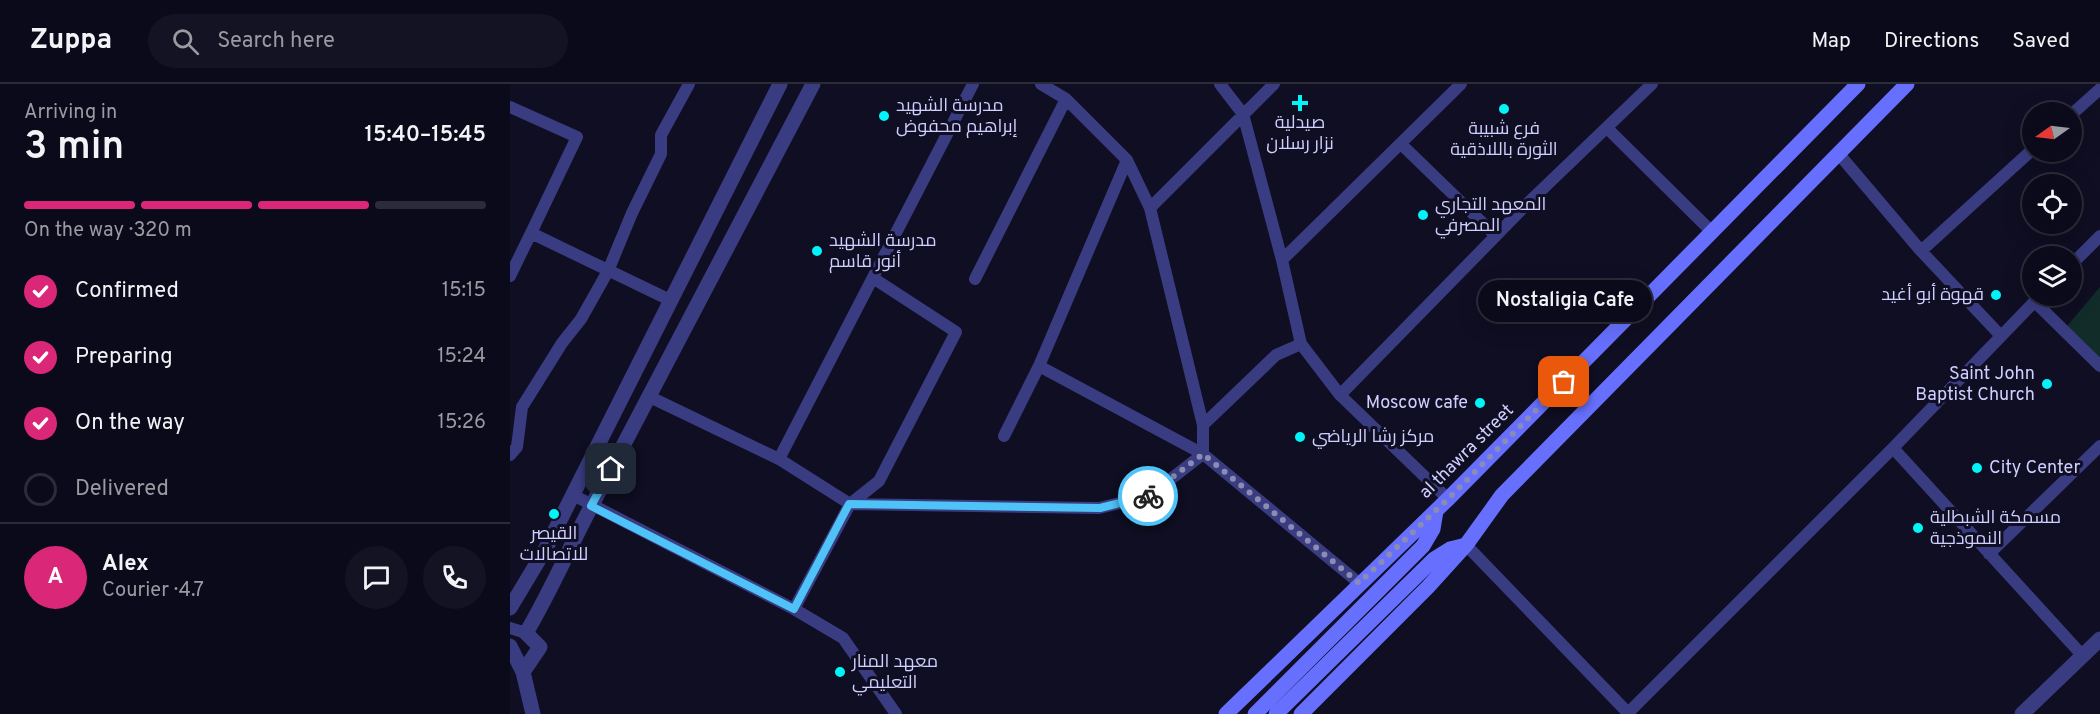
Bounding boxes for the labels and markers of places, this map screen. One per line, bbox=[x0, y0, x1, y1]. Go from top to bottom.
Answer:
place label: مدرسة الشهيد إبراهيم محفوض bbox=[896, 95, 1018, 139]
marker: صيدلية نزار رسلان bbox=[1293, 96, 1307, 110]
marker: فرع شبيبة الثورة باللاذقية bbox=[1497, 102, 1511, 116]
marker: مدرسة الشهيد إبراهيم محفوض bbox=[877, 109, 891, 123]
place label: صيدلية نزار رسلان bbox=[1266, 112, 1334, 156]
place label: فرع شبيبة الثورة باللاذقية bbox=[1450, 118, 1558, 162]
place label: المعهد التجاري المصرفي bbox=[1435, 194, 1546, 239]
marker: المعهد التجاري المصرفي bbox=[1416, 208, 1430, 222]
place label: مدرسة الشهيد أنور قاسم bbox=[829, 230, 937, 274]
marker: مدرسة الشهيد أنور قاسم bbox=[810, 244, 824, 258]
callout: Nostaligia Cafe bbox=[1477, 280, 1651, 322]
place label: قهوة أبو أغيد bbox=[1881, 283, 1984, 307]
marker: قهوة أبو أغيد bbox=[1989, 288, 2003, 302]
pin bbox=[1538, 356, 1589, 407]
place label: Saint John Baptist Church bbox=[1915, 363, 2035, 407]
marker: Saint John Baptist Church bbox=[2040, 377, 2054, 391]
place label: Moscow cafe bbox=[1366, 392, 1468, 415]
marker: Moscow cafe bbox=[1473, 396, 1487, 410]
place label: مركز رشا الرياضي bbox=[1312, 426, 1434, 449]
marker: مركز رشا الرياضي bbox=[1293, 430, 1307, 444]
pin bbox=[585, 443, 636, 494]
place label: City Center bbox=[1989, 457, 2080, 480]
marker: City Center bbox=[1970, 461, 1984, 475]
marker: القيصر للاتصالات bbox=[547, 507, 561, 521]
place label: مسمكة الشبطلية النموذجية bbox=[1930, 507, 2061, 551]
marker: مسمكة الشبطلية النموذجية bbox=[1911, 521, 1925, 535]
place label: القيصر للاتصالات bbox=[520, 523, 588, 567]
place label: معهد المنار التعليمي bbox=[851, 651, 938, 696]
marker: معهد المنار التعليمي bbox=[833, 665, 847, 679]

